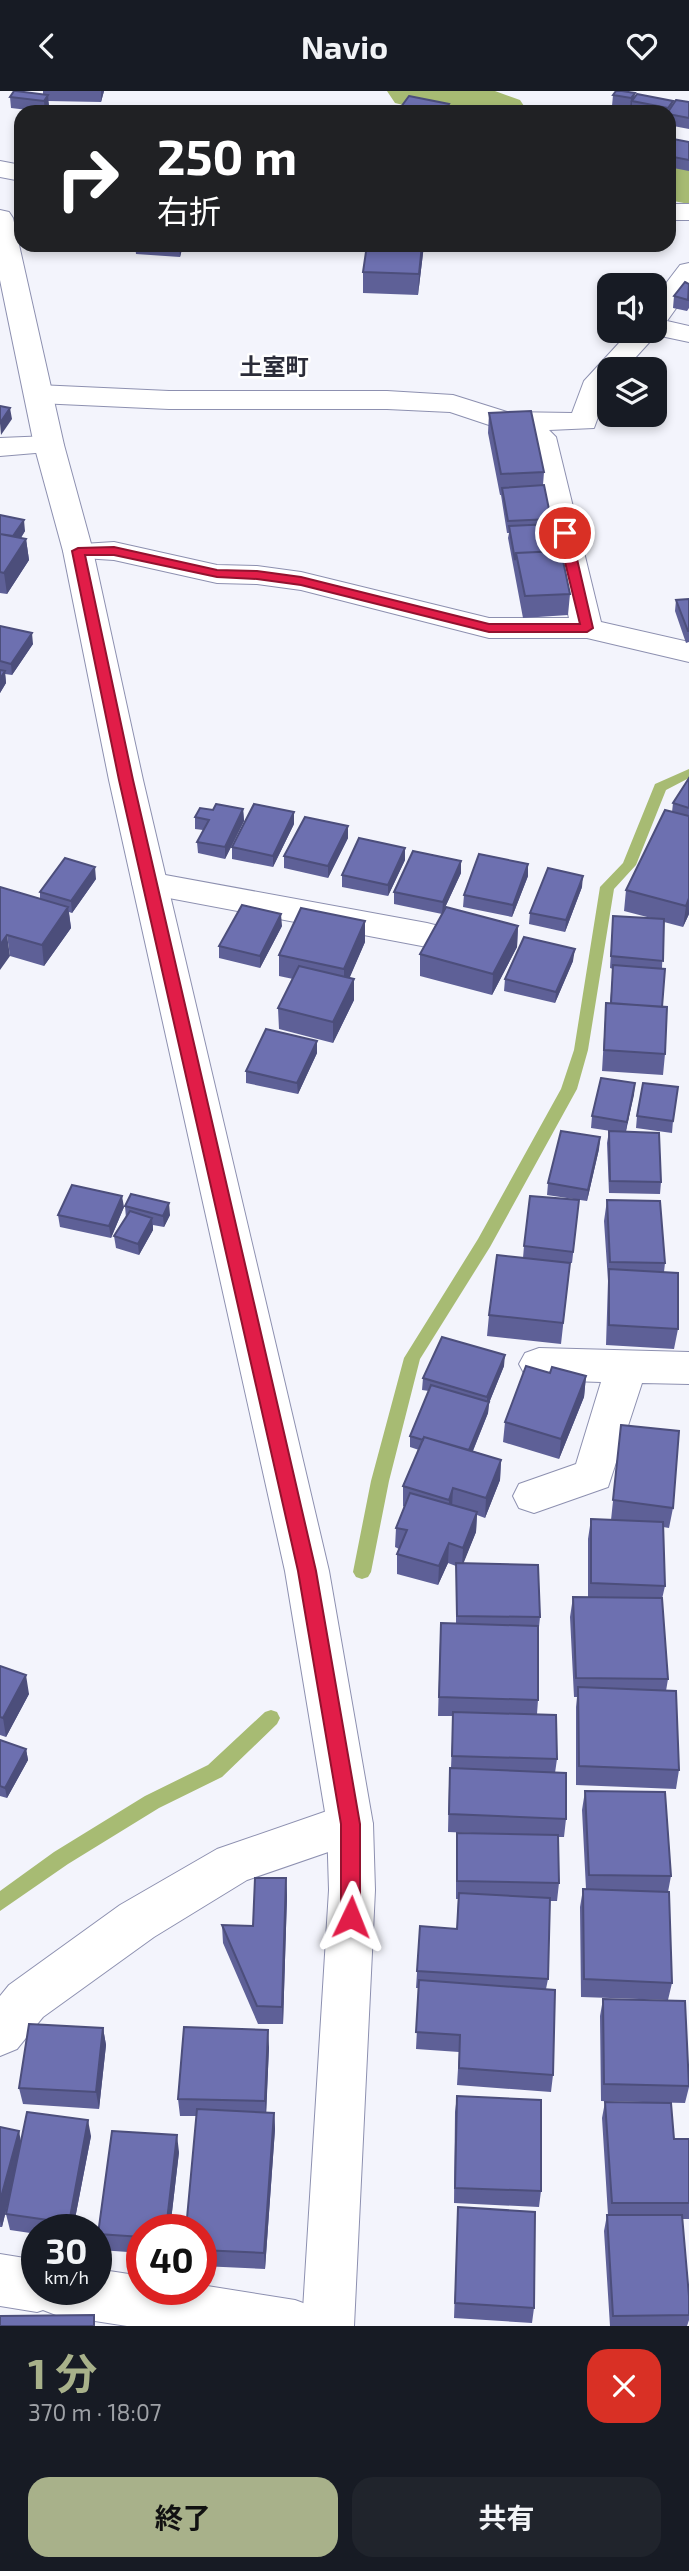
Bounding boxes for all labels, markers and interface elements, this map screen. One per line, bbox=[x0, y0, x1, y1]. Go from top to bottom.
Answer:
icon: back bbox=[28, 27, 66, 65]
text: Navio bbox=[301, 27, 388, 65]
icon: heart bbox=[623, 27, 661, 65]
text: 250 m bbox=[157, 126, 297, 185]
icon: right bbox=[42, 133, 133, 224]
text: 右折 bbox=[157, 191, 221, 229]
map controls bbox=[597, 273, 667, 427]
button: sound bbox=[597, 273, 667, 343]
district label: 土室町 bbox=[240, 352, 309, 380]
button: layers bbox=[597, 357, 667, 427]
pin bbox=[535, 503, 595, 563]
icon: arrive bbox=[546, 514, 584, 552]
position arrow bbox=[314, 1880, 388, 1954]
speed limit sign: 40 bbox=[126, 2214, 217, 2305]
text: 30 bbox=[46, 2229, 87, 2271]
text: km/h bbox=[44, 2266, 89, 2288]
text: 1 分 bbox=[28, 2347, 97, 2397]
button: close bbox=[587, 2349, 661, 2423]
text: 370 m · 18:07 bbox=[28, 2398, 162, 2426]
button: 終了 bbox=[28, 2477, 338, 2557]
button: 共有 bbox=[352, 2477, 661, 2557]

